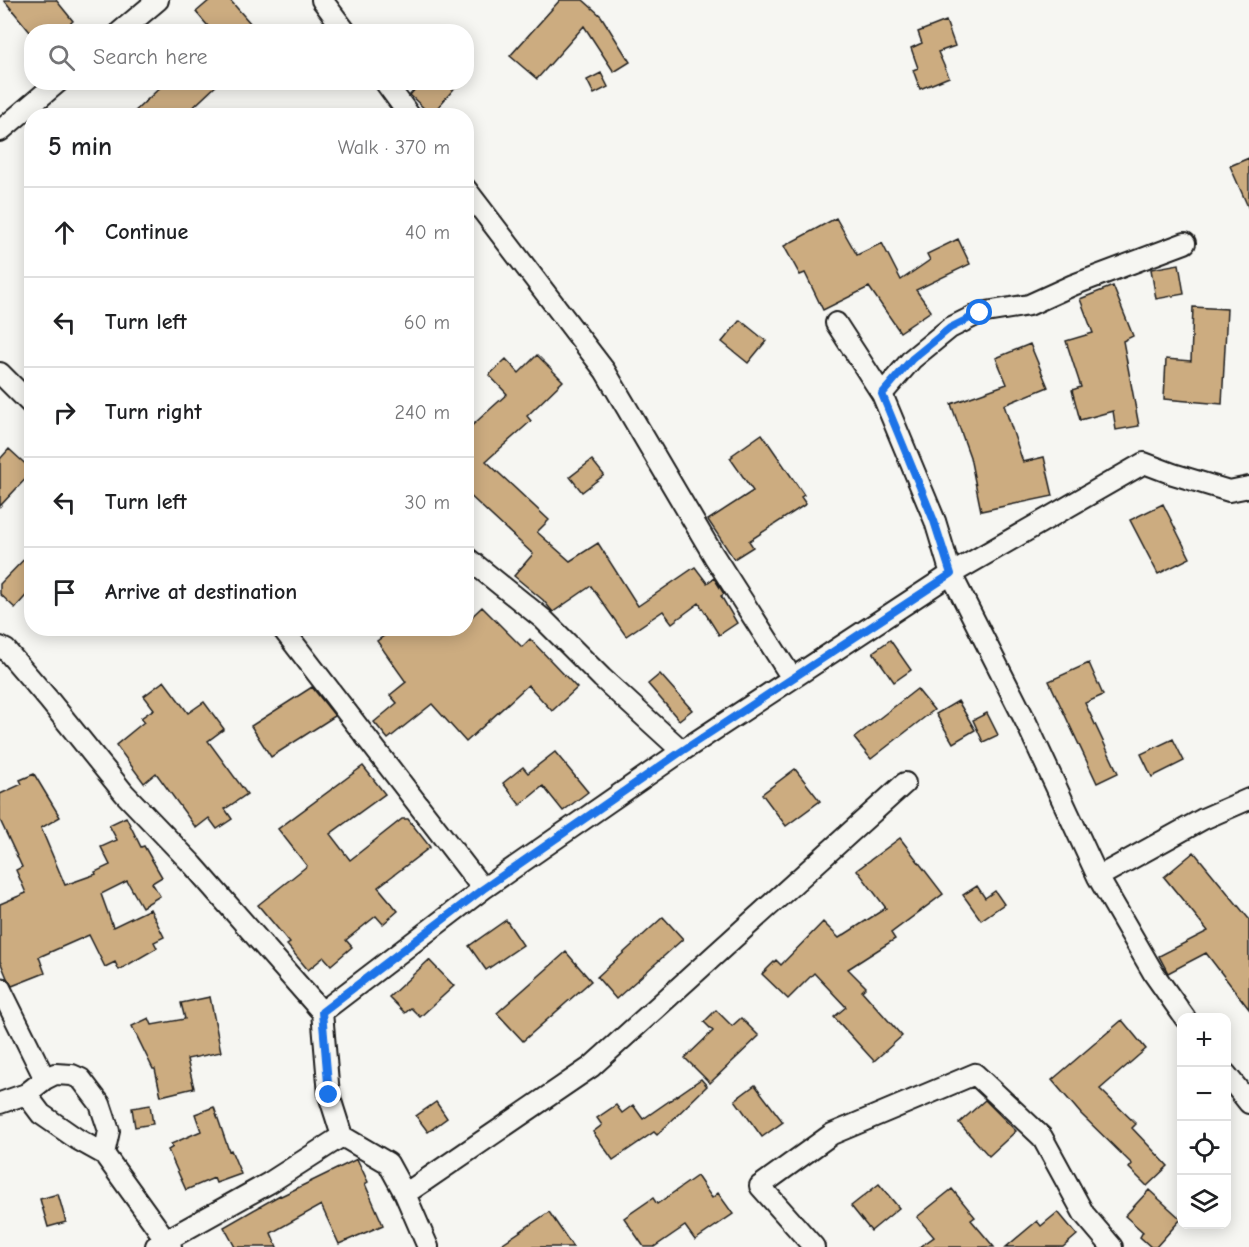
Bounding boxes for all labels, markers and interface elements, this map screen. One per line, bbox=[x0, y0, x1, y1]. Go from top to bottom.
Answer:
search box bbox=[24, 24, 474, 90]
icon: search bbox=[45, 41, 78, 74]
text: Search here bbox=[93, 44, 208, 70]
text: 5 min bbox=[48, 132, 112, 162]
text: Walk · 370 m bbox=[338, 136, 450, 159]
icon: ahead bbox=[48, 216, 81, 249]
text: Continue bbox=[105, 219, 188, 245]
text: 40 m bbox=[405, 221, 450, 244]
route start bbox=[966, 299, 992, 325]
icon: left bbox=[48, 306, 81, 339]
text: Turn left bbox=[105, 309, 187, 335]
text: 60 m bbox=[404, 311, 450, 334]
icon: right bbox=[48, 396, 81, 429]
text: Turn right bbox=[105, 399, 202, 425]
text: 240 m bbox=[395, 401, 450, 424]
icon: left bbox=[48, 486, 81, 519]
text: Turn left bbox=[105, 489, 187, 515]
text: 30 m bbox=[404, 491, 450, 514]
icon: arrive bbox=[48, 576, 81, 609]
text: Arrive at destination bbox=[105, 579, 297, 605]
map controls bbox=[1177, 1013, 1231, 1229]
button: + bbox=[1177, 1013, 1231, 1067]
button: − bbox=[1177, 1067, 1231, 1121]
route end bbox=[315, 1081, 341, 1107]
button: locate bbox=[1177, 1121, 1231, 1175]
button: layers bbox=[1177, 1175, 1231, 1229]

